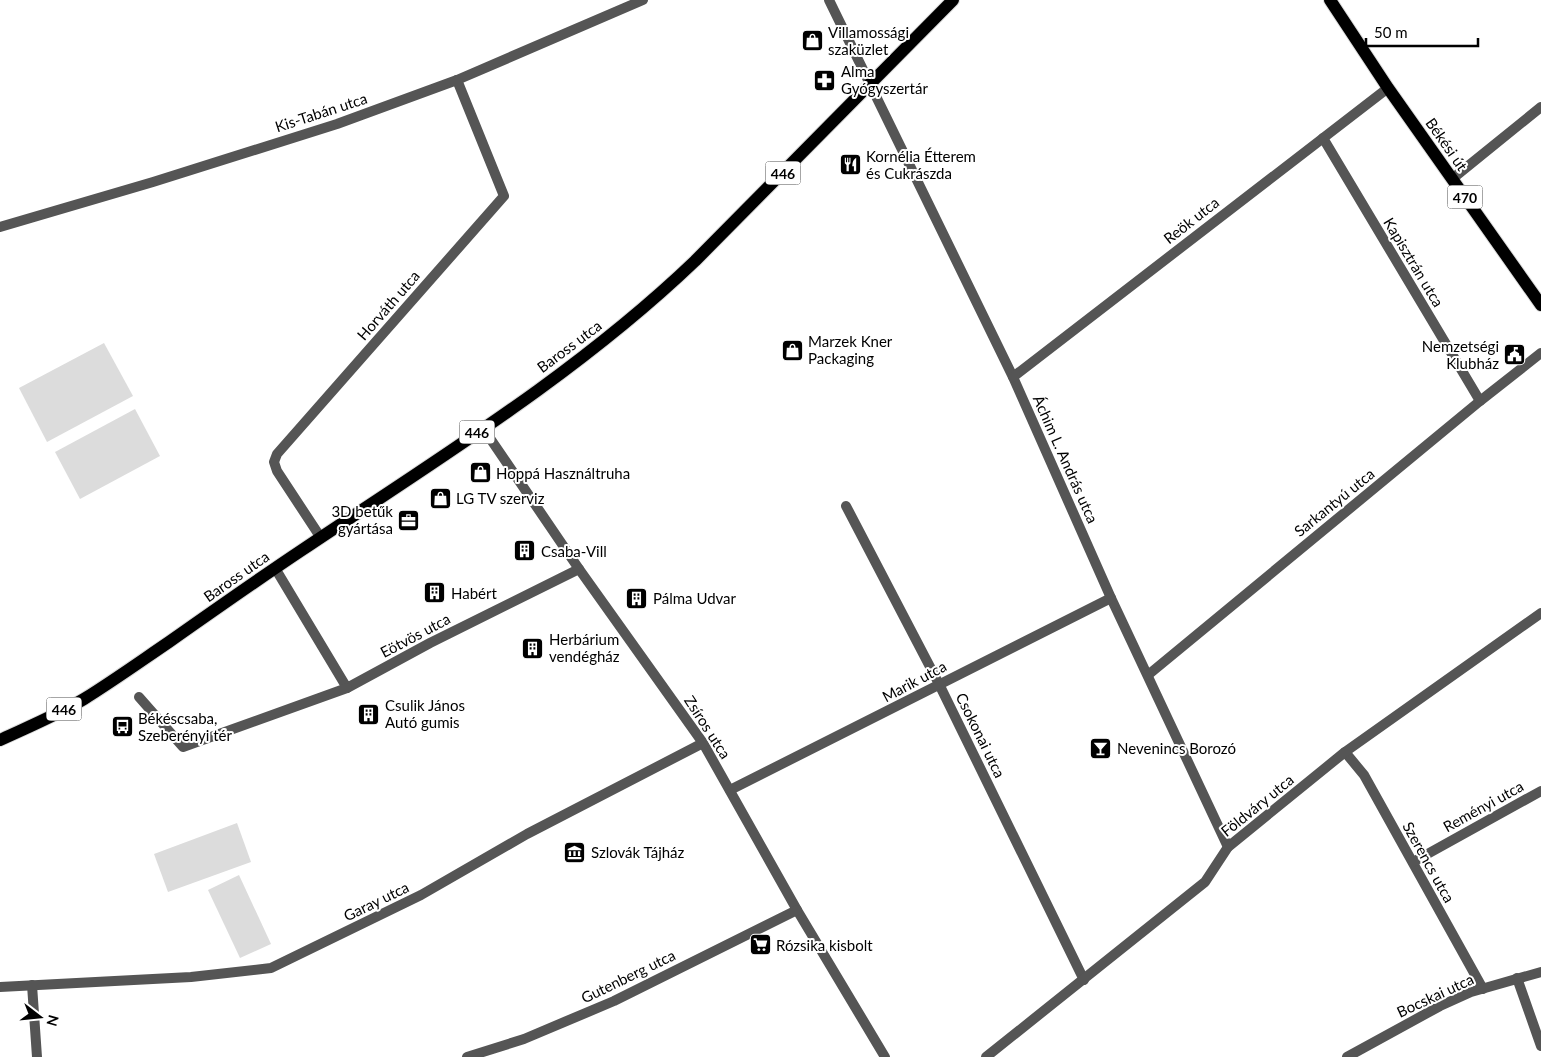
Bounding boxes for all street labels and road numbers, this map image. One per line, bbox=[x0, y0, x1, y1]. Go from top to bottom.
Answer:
street label: Kis-Tabán utca bbox=[273, 89, 369, 135]
street label: Békési út bbox=[1422, 114, 1472, 174]
road number: 446 bbox=[766, 162, 800, 184]
road number: 470 bbox=[1448, 186, 1482, 208]
street label: Reök utca bbox=[1160, 193, 1222, 247]
street label: Kapisztrán utca bbox=[1380, 214, 1448, 310]
street label: Horváth utca bbox=[353, 267, 423, 343]
street label: Baross utca bbox=[533, 316, 605, 376]
street label: Áchim L. András utca bbox=[1030, 392, 1102, 526]
road number: 446 bbox=[460, 421, 494, 444]
street label: Sarkantyú utca bbox=[1290, 464, 1378, 540]
street label: Baross utca bbox=[200, 547, 272, 605]
street label: Eötvös utca bbox=[377, 609, 453, 661]
street label: Marik utca bbox=[879, 657, 949, 705]
street label: Csokonai utca bbox=[953, 690, 1009, 780]
street label: Zsíros utca bbox=[681, 692, 735, 762]
road number: 446 bbox=[46, 698, 82, 721]
street label: Földváry utca bbox=[1217, 770, 1297, 840]
street label: Reményi utca bbox=[1440, 777, 1526, 835]
street label: Szerencs utca bbox=[1399, 818, 1459, 906]
street label: Garay utca bbox=[340, 877, 412, 925]
street label: Gutenberg utca bbox=[578, 945, 678, 1007]
street label: Bocskai utca bbox=[1394, 969, 1476, 1021]

